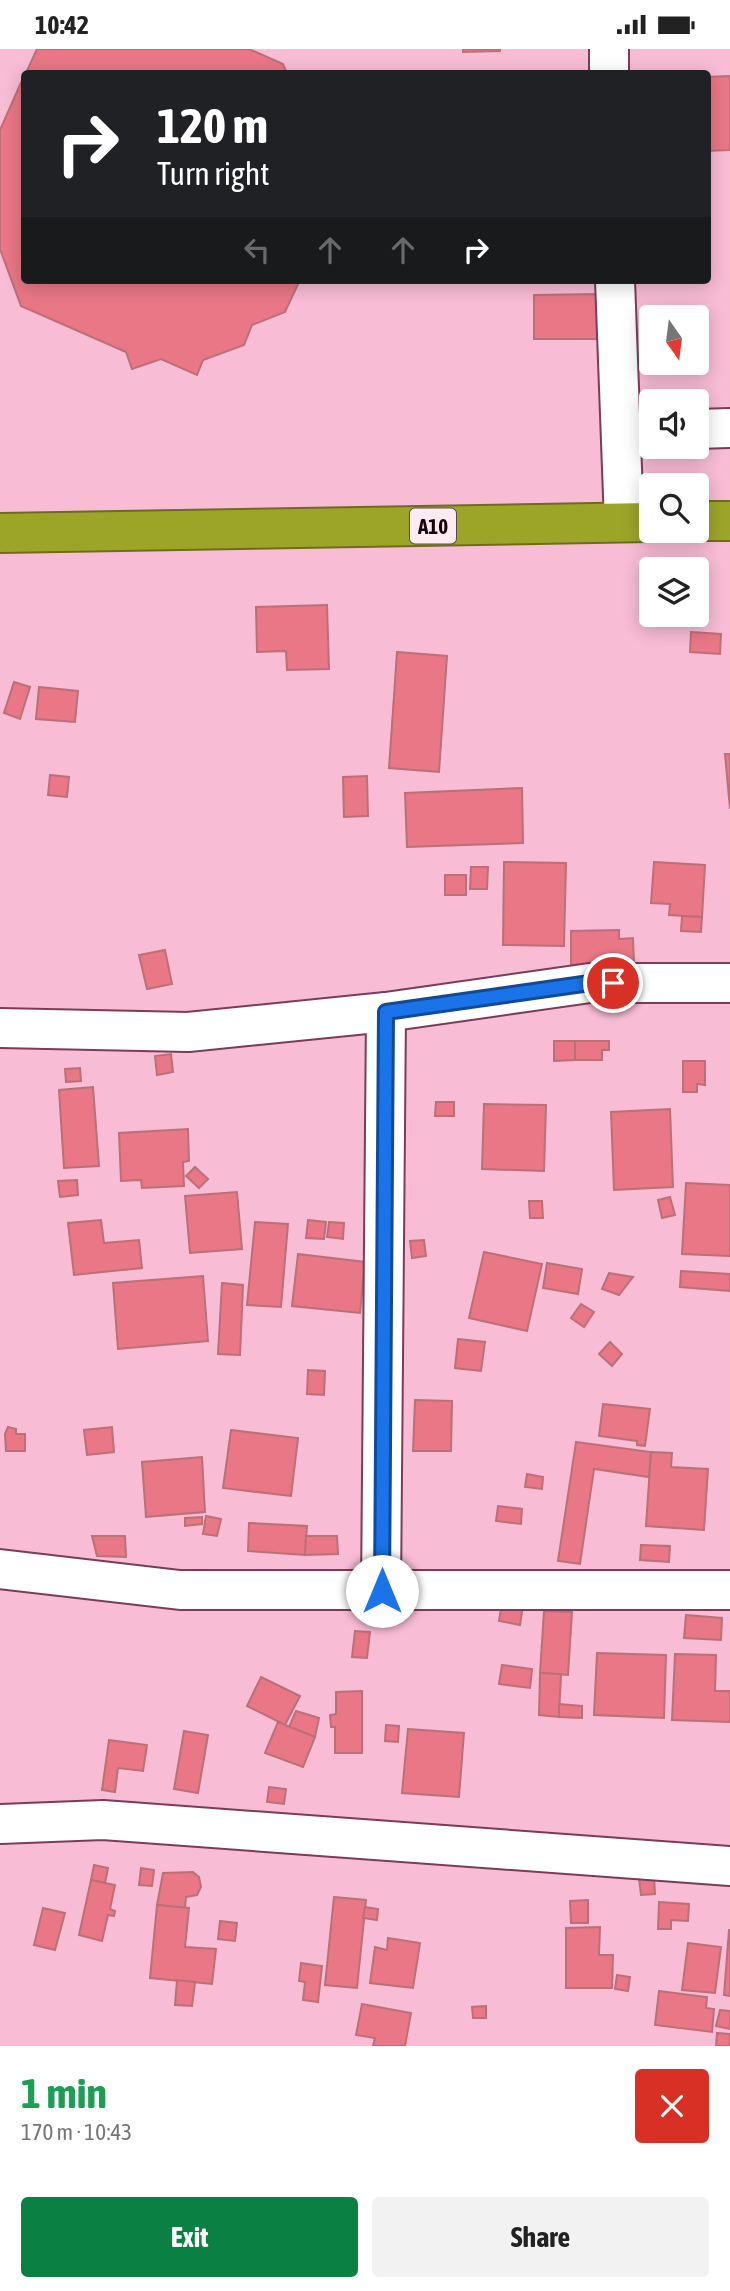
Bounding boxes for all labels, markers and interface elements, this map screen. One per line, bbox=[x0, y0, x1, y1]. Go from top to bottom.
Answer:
text: 10:42 bbox=[35, 10, 89, 40]
text: 120 m bbox=[157, 97, 268, 153]
icon: right bbox=[42, 98, 133, 189]
text: Turn right bbox=[157, 155, 270, 192]
icon: left bbox=[238, 231, 276, 269]
icon: ahead bbox=[311, 231, 349, 269]
icon: ahead bbox=[384, 231, 422, 269]
icon: right bbox=[457, 231, 495, 269]
north arrow bbox=[639, 305, 709, 375]
map controls bbox=[639, 305, 709, 627]
button: sound bbox=[639, 389, 709, 459]
button: search bbox=[639, 473, 709, 543]
road number: A10 bbox=[410, 509, 456, 543]
button: layers bbox=[639, 557, 709, 627]
pin bbox=[583, 953, 643, 1013]
icon: arrive bbox=[594, 964, 632, 1002]
position arrow bbox=[345, 1554, 419, 1628]
text: 1 min bbox=[21, 2069, 107, 2117]
button: close bbox=[635, 2069, 709, 2143]
text: 170 m · 10:43 bbox=[21, 2119, 132, 2145]
button: Exit bbox=[21, 2197, 358, 2277]
button: Share bbox=[372, 2197, 709, 2277]

